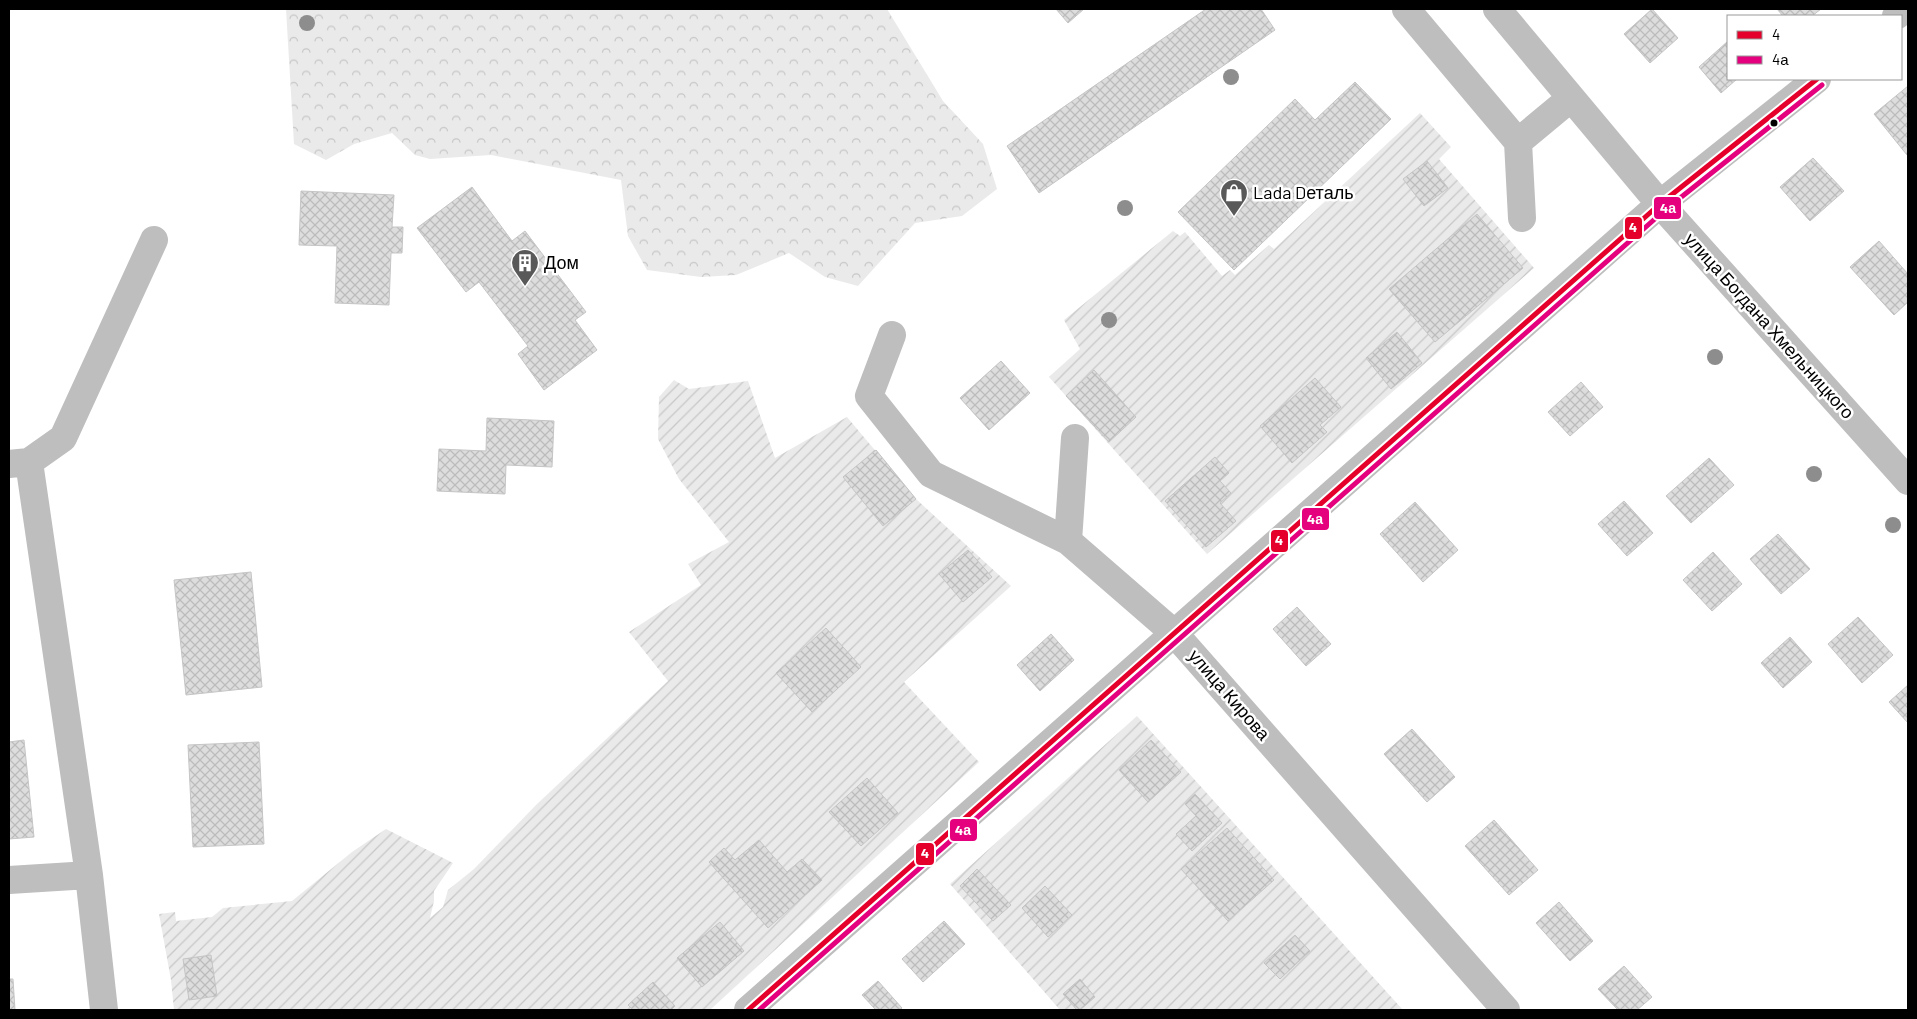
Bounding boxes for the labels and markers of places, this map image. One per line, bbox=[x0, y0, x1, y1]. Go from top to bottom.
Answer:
unlabelled marker bbox=[1769, 118, 1779, 128]
shop icon: Lada Dеталь bbox=[1219, 178, 1249, 217]
place label: Lada Dеталь bbox=[1253, 181, 1354, 203]
building icon: Дом bbox=[510, 248, 540, 287]
place label: Дом bbox=[544, 251, 579, 273]

